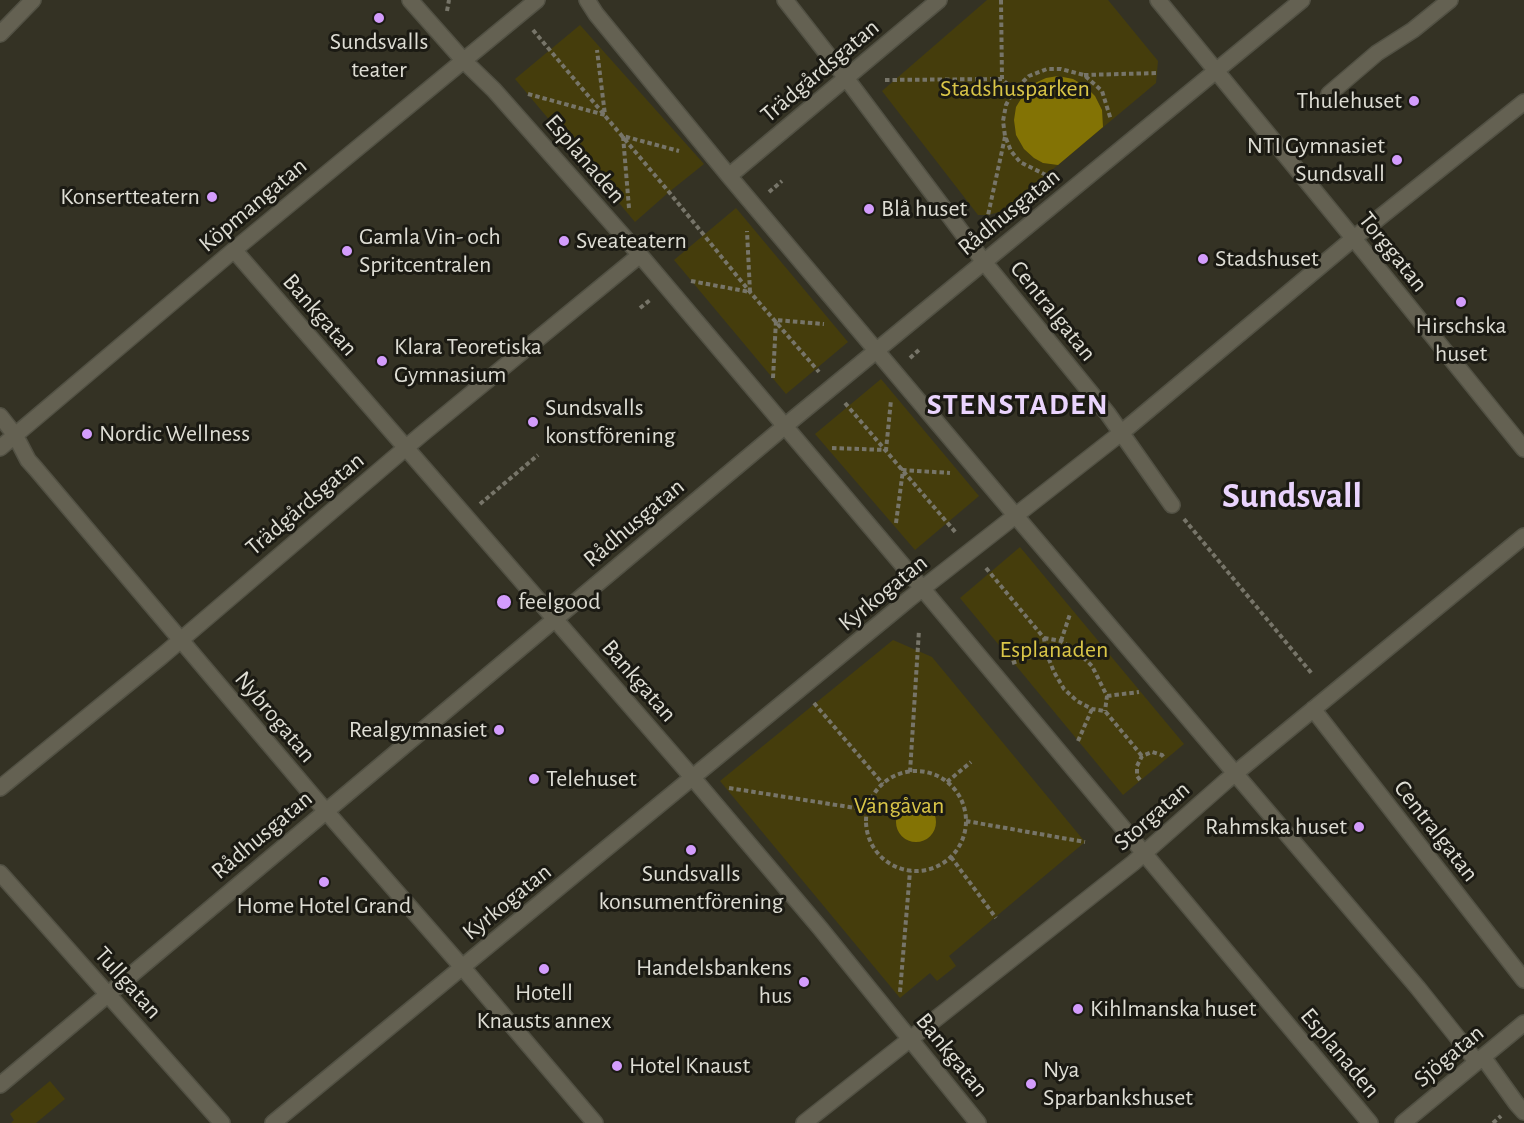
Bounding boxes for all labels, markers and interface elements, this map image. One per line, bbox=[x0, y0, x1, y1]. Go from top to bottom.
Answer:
marker: Sundsvalls teater bbox=[372, 11, 386, 25]
street label: Trädgårdsgatan bbox=[755, 13, 885, 129]
place label: Sundsvalls teater bbox=[330, 28, 428, 84]
park label: Stadshusparken bbox=[940, 75, 1090, 103]
place label: Thulehuset bbox=[1296, 87, 1402, 115]
marker: Thulehuset bbox=[1407, 94, 1421, 108]
street label: Esplanaden bbox=[538, 109, 632, 209]
place label: NTI Gymnasiet Sundsvall bbox=[1247, 132, 1385, 188]
street label: Köpmangatan bbox=[193, 152, 313, 258]
marker: NTI Gymnasiet Sundsvall bbox=[1390, 153, 1404, 167]
street label: Rådhusgatan bbox=[952, 162, 1066, 262]
place label: Konsertteatern bbox=[60, 183, 200, 211]
marker: Konsertteatern bbox=[205, 190, 219, 204]
place label: Blå huset bbox=[881, 195, 967, 223]
marker: Blå huset bbox=[862, 202, 876, 216]
street label: Torggatan bbox=[1352, 206, 1434, 298]
place label: Gamla Vin- och Spritcentralen bbox=[359, 223, 501, 279]
place label: Sveateatern bbox=[576, 227, 687, 255]
marker: Sveateatern bbox=[557, 234, 571, 248]
marker: Gamla Vin- och Spritcentralen bbox=[340, 244, 354, 258]
place label: Stadshuset bbox=[1215, 245, 1319, 273]
marker: Stadshuset bbox=[1196, 252, 1210, 266]
street label: Centralgatan bbox=[1004, 255, 1102, 367]
street label: Bankgatan bbox=[276, 268, 364, 362]
marker: Hirschska huset bbox=[1454, 295, 1468, 309]
place label: Hirschska huset bbox=[1415, 312, 1507, 368]
place label: Klara Teoretiska Gymnasium bbox=[394, 333, 542, 389]
marker: Klara Teoretiska Gymnasium bbox=[375, 354, 389, 368]
district label: STENSTADEN bbox=[927, 387, 1109, 423]
place label: Sundsvalls konstförening bbox=[545, 394, 675, 450]
marker: Sundsvalls konstförening bbox=[526, 415, 540, 429]
place label: Nordic Wellness bbox=[99, 420, 250, 448]
marker: Nordic Wellness bbox=[80, 427, 94, 441]
street label: Trädgårdsgatan bbox=[240, 446, 370, 562]
street label: Rådhusgatan bbox=[578, 472, 690, 574]
district label: Sundsvall bbox=[1222, 474, 1362, 518]
street label: Kyrkogatan bbox=[833, 548, 933, 638]
place label: feelgood bbox=[518, 588, 601, 616]
marker: feelgood bbox=[495, 593, 513, 611]
street label: Bankgatan bbox=[595, 634, 683, 728]
park label: Esplanaden bbox=[1000, 636, 1108, 664]
street label: Nybrogatan bbox=[228, 665, 322, 769]
place label: Realgymnasiet bbox=[349, 716, 487, 744]
marker: Realgymnasiet bbox=[492, 723, 506, 737]
place label: Telehuset bbox=[546, 765, 637, 793]
marker: Telehuset bbox=[527, 772, 541, 786]
street label: Centralgatan bbox=[1387, 774, 1485, 888]
street label: Storgatan bbox=[1108, 775, 1196, 857]
street label: Rådhusgatan bbox=[206, 784, 318, 886]
park label: Vängåvan bbox=[854, 792, 944, 820]
place label: Rahmska huset bbox=[1205, 813, 1347, 841]
marker: Rahmska huset bbox=[1352, 820, 1366, 834]
marker: Sundsvalls konsumentförening bbox=[684, 843, 698, 857]
street label: Kyrkogatan bbox=[457, 857, 557, 947]
place label: Sundsvalls konsumentförening bbox=[598, 860, 784, 916]
marker: Home Hotel Grand bbox=[317, 875, 331, 889]
place label: Home Hotel Grand bbox=[237, 892, 411, 920]
street label: Tullgatan bbox=[88, 941, 168, 1025]
place label: Handelsbankens hus bbox=[636, 954, 792, 1010]
marker: Hotell Knausts annex bbox=[537, 962, 551, 976]
marker: Handelsbankens hus bbox=[797, 975, 811, 989]
place label: Hotell Knausts annex bbox=[477, 979, 611, 1035]
place label: Kihlmanska huset bbox=[1090, 995, 1256, 1023]
marker: Kihlmanska huset bbox=[1071, 1002, 1085, 1016]
street label: Esplanaden bbox=[1294, 1002, 1386, 1104]
street label: Bankgatan bbox=[909, 1007, 995, 1103]
street label: Sjögatan bbox=[1408, 1018, 1490, 1094]
place label: Hotel Knaust bbox=[629, 1052, 750, 1080]
place label: Nya Sparbankshuset bbox=[1043, 1056, 1193, 1112]
marker: Hotel Knaust bbox=[610, 1059, 624, 1073]
marker: Nya Sparbankshuset bbox=[1024, 1077, 1038, 1091]

